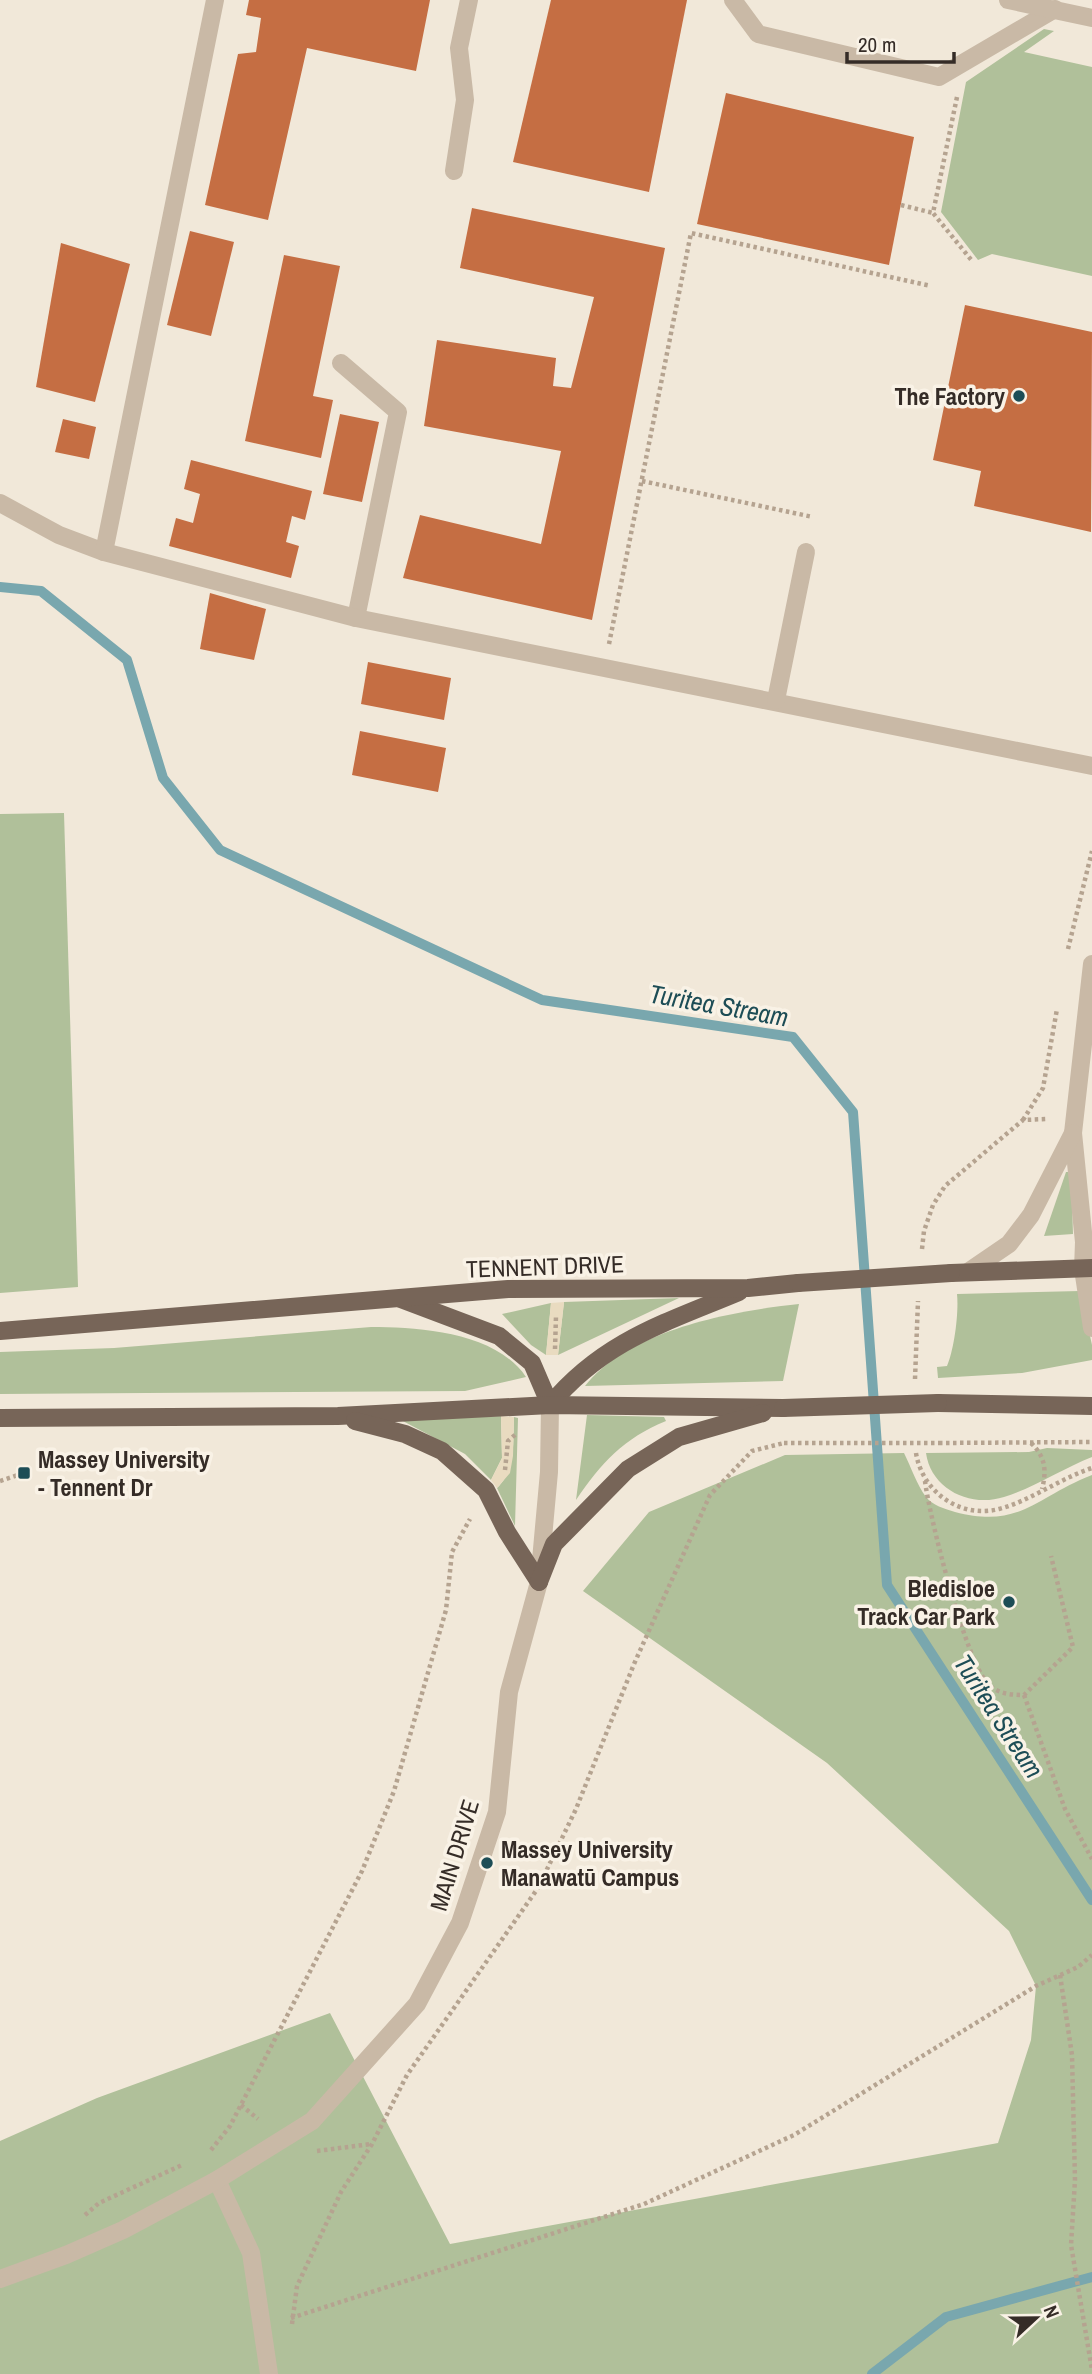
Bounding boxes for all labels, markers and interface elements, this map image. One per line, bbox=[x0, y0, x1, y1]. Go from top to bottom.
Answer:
scale bar bbox=[847, 21, 954, 65]
text: 20 m bbox=[858, 30, 896, 59]
place label: The Factory bbox=[894, 380, 1005, 412]
marker: The Factory bbox=[1011, 388, 1027, 404]
water label: Turitea Stream bbox=[647, 976, 791, 1034]
street label: TENNENT DRIVE bbox=[465, 1247, 625, 1285]
place label: Massey University - Tennent Dr bbox=[38, 1443, 210, 1503]
marker: Massey University - Tennent Dr bbox=[16, 1465, 32, 1481]
place label: Bledisloe Track Car Park bbox=[857, 1572, 995, 1632]
marker: Bledisloe Track Car Park bbox=[1001, 1594, 1017, 1610]
water label: Turitea Stream bbox=[946, 1648, 1052, 1784]
street label: MAIN DRIVE bbox=[422, 1795, 486, 1915]
place label: Massey University Manawatū Campus bbox=[501, 1833, 679, 1893]
marker: Massey University Manawatū Campus bbox=[479, 1855, 495, 1871]
north arrow bbox=[1001, 2283, 1071, 2353]
text: N bbox=[1038, 2302, 1066, 2322]

